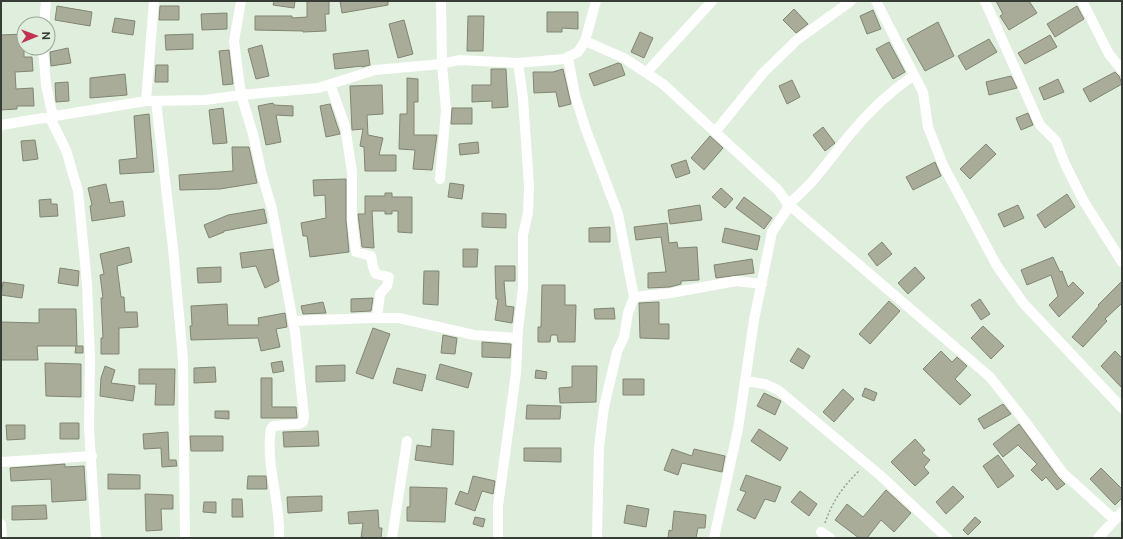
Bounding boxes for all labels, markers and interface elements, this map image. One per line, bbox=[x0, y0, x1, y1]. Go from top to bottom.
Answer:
north arrow bbox=[16, 16, 56, 56]
text: N bbox=[40, 31, 52, 40]

